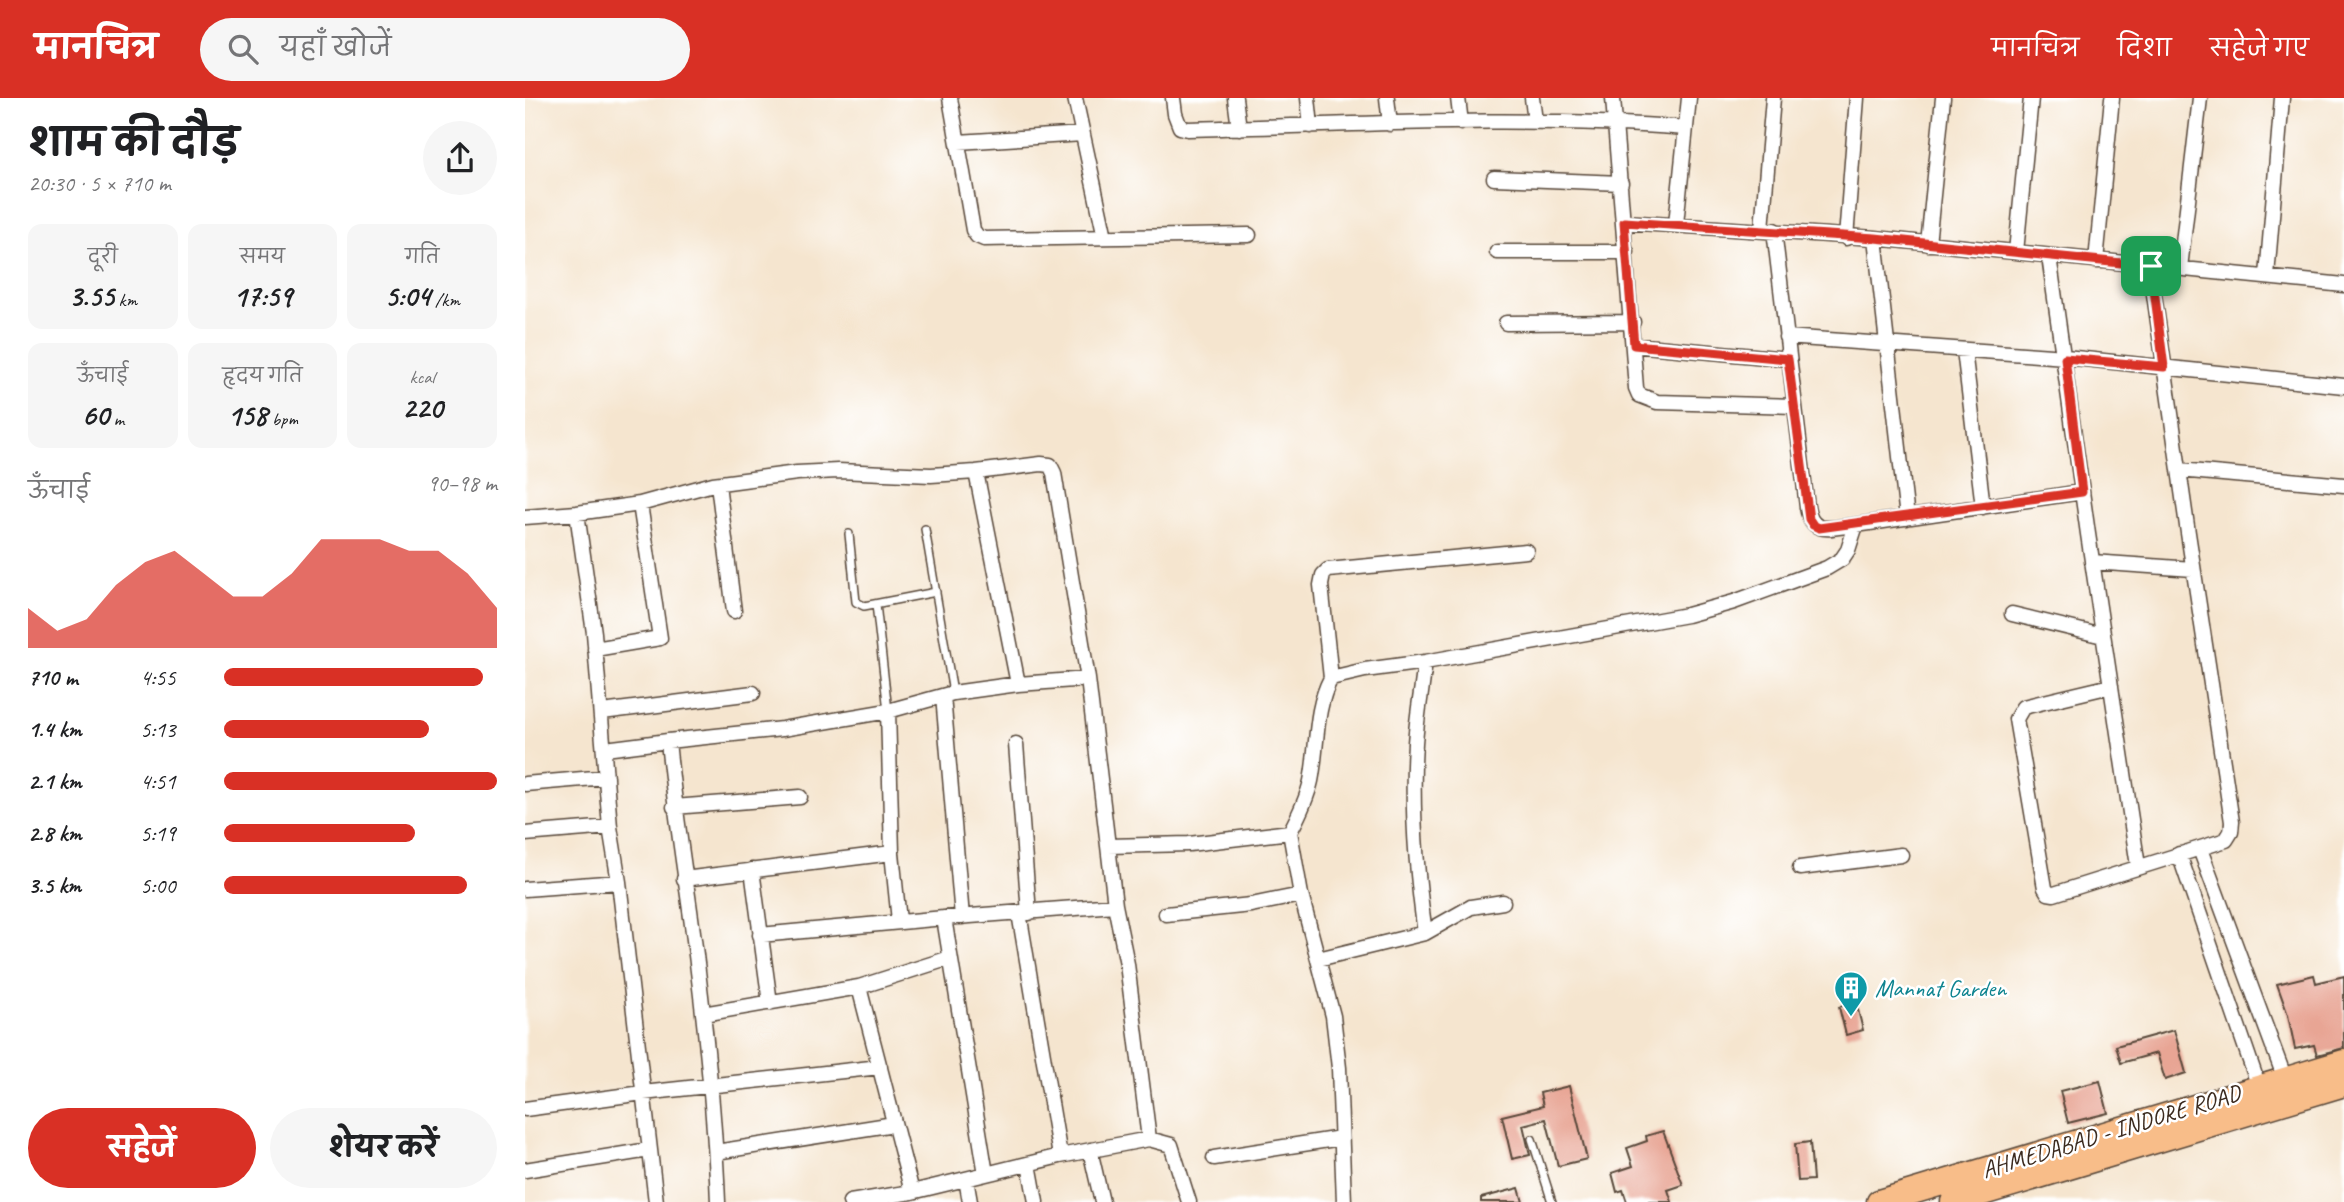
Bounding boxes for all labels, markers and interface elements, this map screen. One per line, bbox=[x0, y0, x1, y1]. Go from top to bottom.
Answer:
search box bbox=[200, 18, 690, 81]
text: मानचित्र bbox=[35, 26, 158, 68]
icon: search bbox=[224, 30, 262, 68]
text: यहाँ खोजें bbox=[280, 31, 391, 64]
text: मानचित्र bbox=[1991, 33, 2079, 63]
text: दिशा bbox=[2117, 33, 2172, 63]
text: सहेजे गए bbox=[2210, 33, 2309, 63]
text: शाम की दौड़ bbox=[28, 119, 239, 166]
button: share bbox=[423, 121, 497, 195]
text: 20:30 · 5 × 710 m bbox=[28, 169, 171, 198]
pin bbox=[2121, 236, 2181, 296]
text: दूरी bbox=[88, 245, 118, 269]
text: समय bbox=[240, 245, 285, 269]
text: गति bbox=[405, 245, 439, 269]
icon: arrive bbox=[2132, 247, 2170, 285]
text: 3.55 bbox=[69, 277, 114, 315]
text: 17:59 bbox=[233, 277, 292, 315]
text: 5:04 bbox=[384, 277, 430, 315]
text: km bbox=[114, 288, 137, 312]
text: /km bbox=[430, 288, 460, 312]
text: ऊँचाई bbox=[77, 364, 128, 388]
text: हृदय गति bbox=[222, 364, 303, 388]
text: kcal bbox=[410, 365, 435, 389]
text: 220 bbox=[402, 389, 442, 427]
text: 60 bbox=[81, 396, 109, 434]
text: 158 bbox=[227, 396, 267, 434]
text: m bbox=[109, 407, 124, 431]
text: bpm bbox=[267, 407, 298, 431]
text: 90–98 m bbox=[427, 469, 497, 498]
text: ऊँचाई bbox=[28, 476, 90, 505]
text: 710 m bbox=[28, 663, 78, 692]
text: 4:55 bbox=[140, 663, 176, 692]
text: 1.4 km bbox=[28, 715, 82, 744]
text: 5:13 bbox=[140, 715, 176, 744]
text: 2.1 km bbox=[28, 767, 82, 796]
text: 4:51 bbox=[140, 767, 176, 796]
text: 2.8 km bbox=[28, 819, 82, 848]
text: 5:19 bbox=[140, 819, 176, 848]
text: 3.5 km bbox=[28, 871, 81, 900]
text: 5:00 bbox=[140, 871, 176, 900]
building icon: Mannat Garden bbox=[1832, 969, 1870, 1018]
place label: Mannat Garden bbox=[1875, 973, 2007, 1003]
street label: AHMEDABAD - INDORE ROAD bbox=[1978, 1077, 2246, 1185]
button: सहेजें bbox=[28, 1108, 256, 1188]
button: शेयर करें bbox=[270, 1108, 497, 1188]

